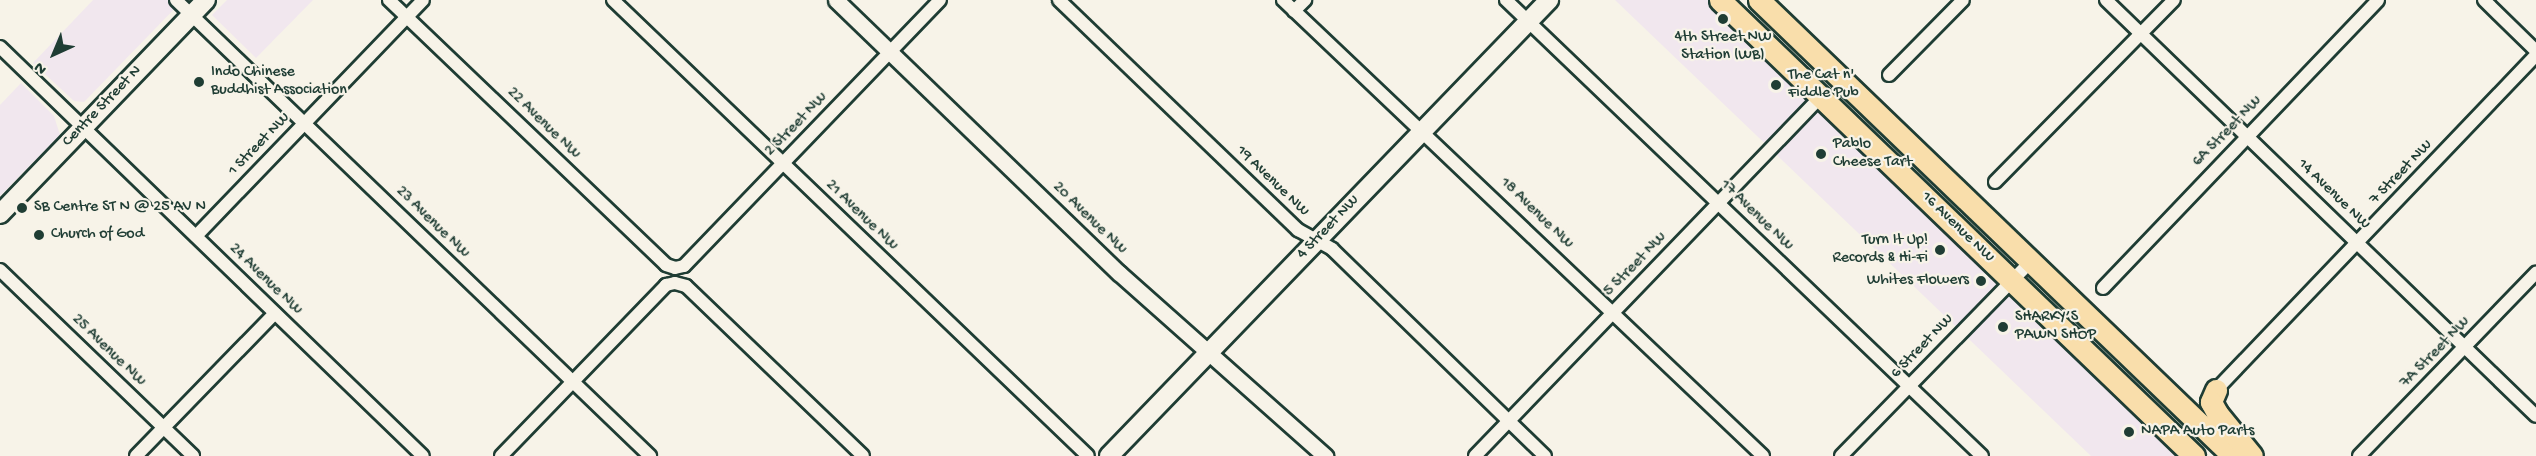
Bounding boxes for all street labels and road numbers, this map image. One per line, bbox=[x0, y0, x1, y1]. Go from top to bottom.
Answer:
street label: Centre Street N bbox=[59, 62, 147, 152]
street label: 22 Avenue NW bbox=[502, 84, 584, 164]
street label: 2 Street NW bbox=[762, 89, 832, 161]
street label: 6A Street NW bbox=[2189, 92, 2267, 172]
street label: 1 Street NW bbox=[225, 109, 295, 181]
street label: 7 Street NW bbox=[2366, 137, 2438, 209]
street label: 19 Avenue NW bbox=[1231, 142, 1313, 222]
street label: 14 Avenue NW bbox=[2293, 156, 2373, 234]
street label: 18 Avenue NW bbox=[1495, 174, 1577, 254]
street label: 21 Avenue NW bbox=[821, 176, 901, 256]
street label: 17 Avenue NW bbox=[1715, 176, 1797, 256]
street label: 20 Avenue NW bbox=[1048, 179, 1130, 259]
street label: 23 Avenue NW bbox=[391, 183, 473, 263]
street label: 16 Avenue NW bbox=[1916, 188, 1998, 268]
street label: 4 Street NW bbox=[1294, 192, 1364, 264]
street label: 5 Street NW bbox=[1600, 229, 1672, 301]
street label: 24 Avenue NW bbox=[224, 240, 306, 320]
street label: 25 Avenue NW bbox=[67, 311, 149, 391]
street label: 6 Street NW bbox=[1887, 311, 1959, 383]
street label: 7A Street NW bbox=[2397, 313, 2475, 393]

